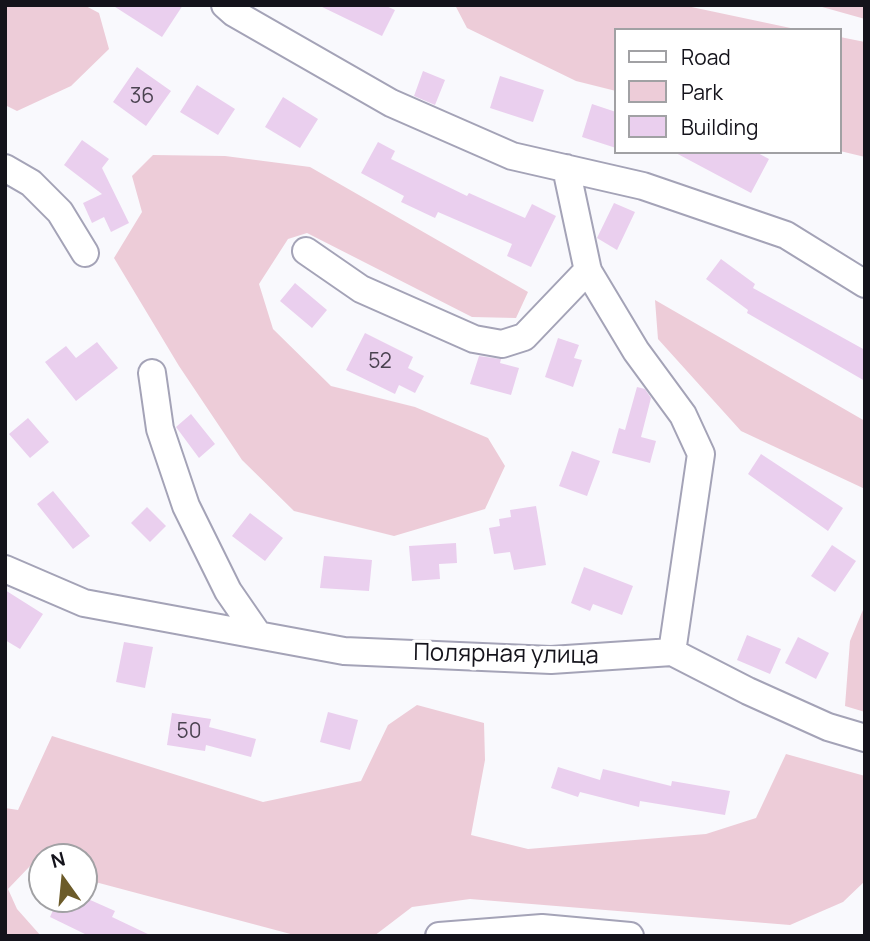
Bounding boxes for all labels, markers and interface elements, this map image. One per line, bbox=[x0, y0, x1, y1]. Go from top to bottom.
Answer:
legend bbox=[614, 28, 842, 154]
text: Road bbox=[681, 43, 731, 71]
text: Park bbox=[681, 78, 723, 106]
house number: 36 bbox=[130, 84, 154, 110]
text: Building bbox=[681, 113, 758, 141]
house number: 52 bbox=[368, 349, 392, 375]
street label: Полярная улица bbox=[413, 639, 599, 671]
house number: 50 bbox=[177, 719, 201, 745]
north arrow bbox=[28, 843, 98, 913]
text: N bbox=[48, 845, 68, 874]

